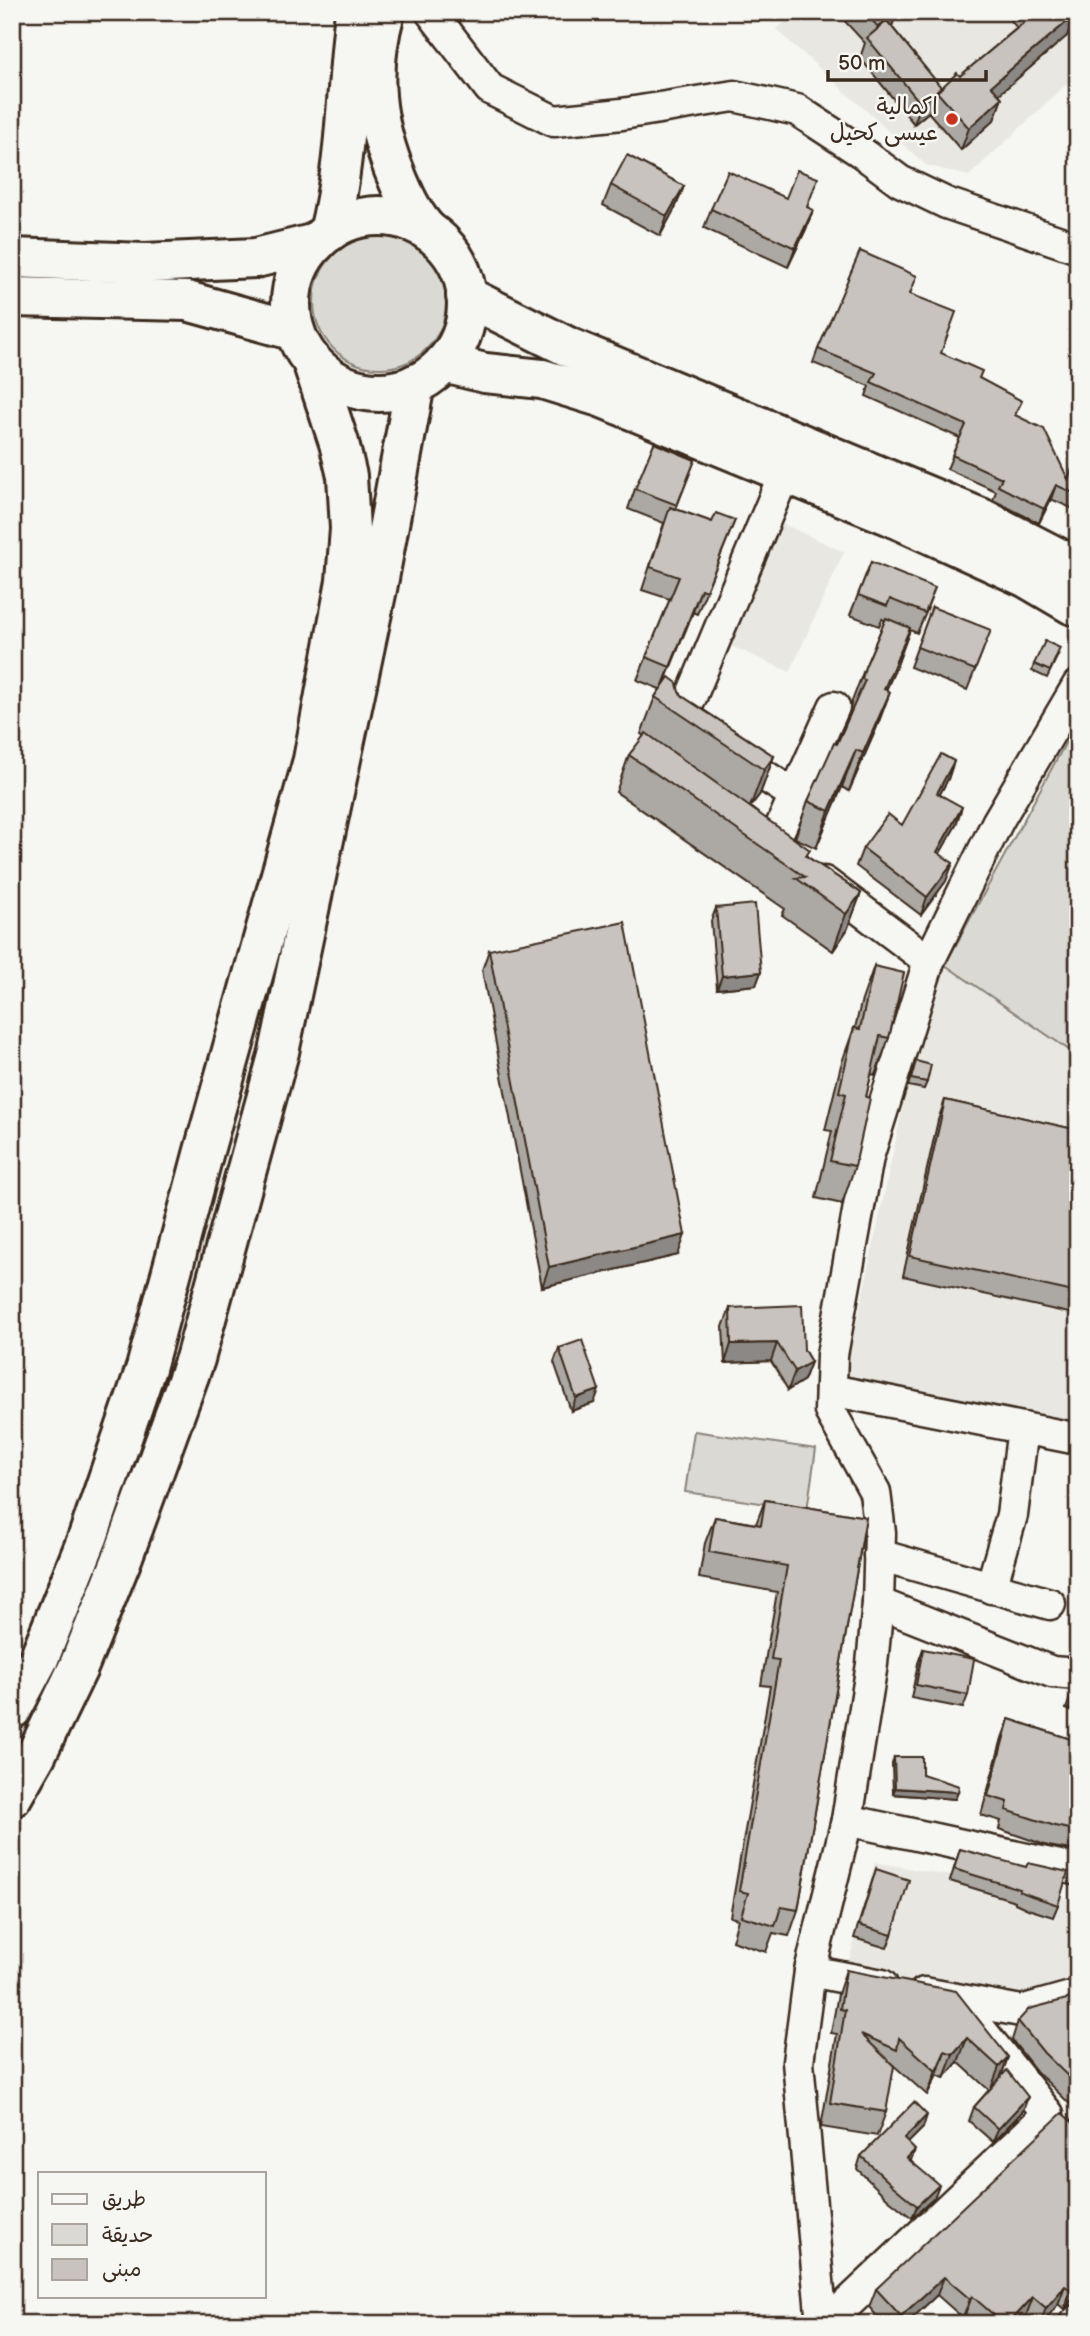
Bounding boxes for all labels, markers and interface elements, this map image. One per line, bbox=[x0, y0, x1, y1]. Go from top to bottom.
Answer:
scale bar bbox=[828, 38, 985, 82]
text: 50 m bbox=[838, 51, 885, 76]
place label: اكمالية عيسى كحيل bbox=[830, 93, 938, 147]
marker: اكمالية عيسى كحيل bbox=[944, 111, 960, 127]
legend bbox=[38, 2172, 266, 2298]
text: طريق bbox=[102, 2187, 146, 2212]
text: حديقة bbox=[102, 2223, 153, 2248]
text: مبنى bbox=[102, 2257, 141, 2283]

